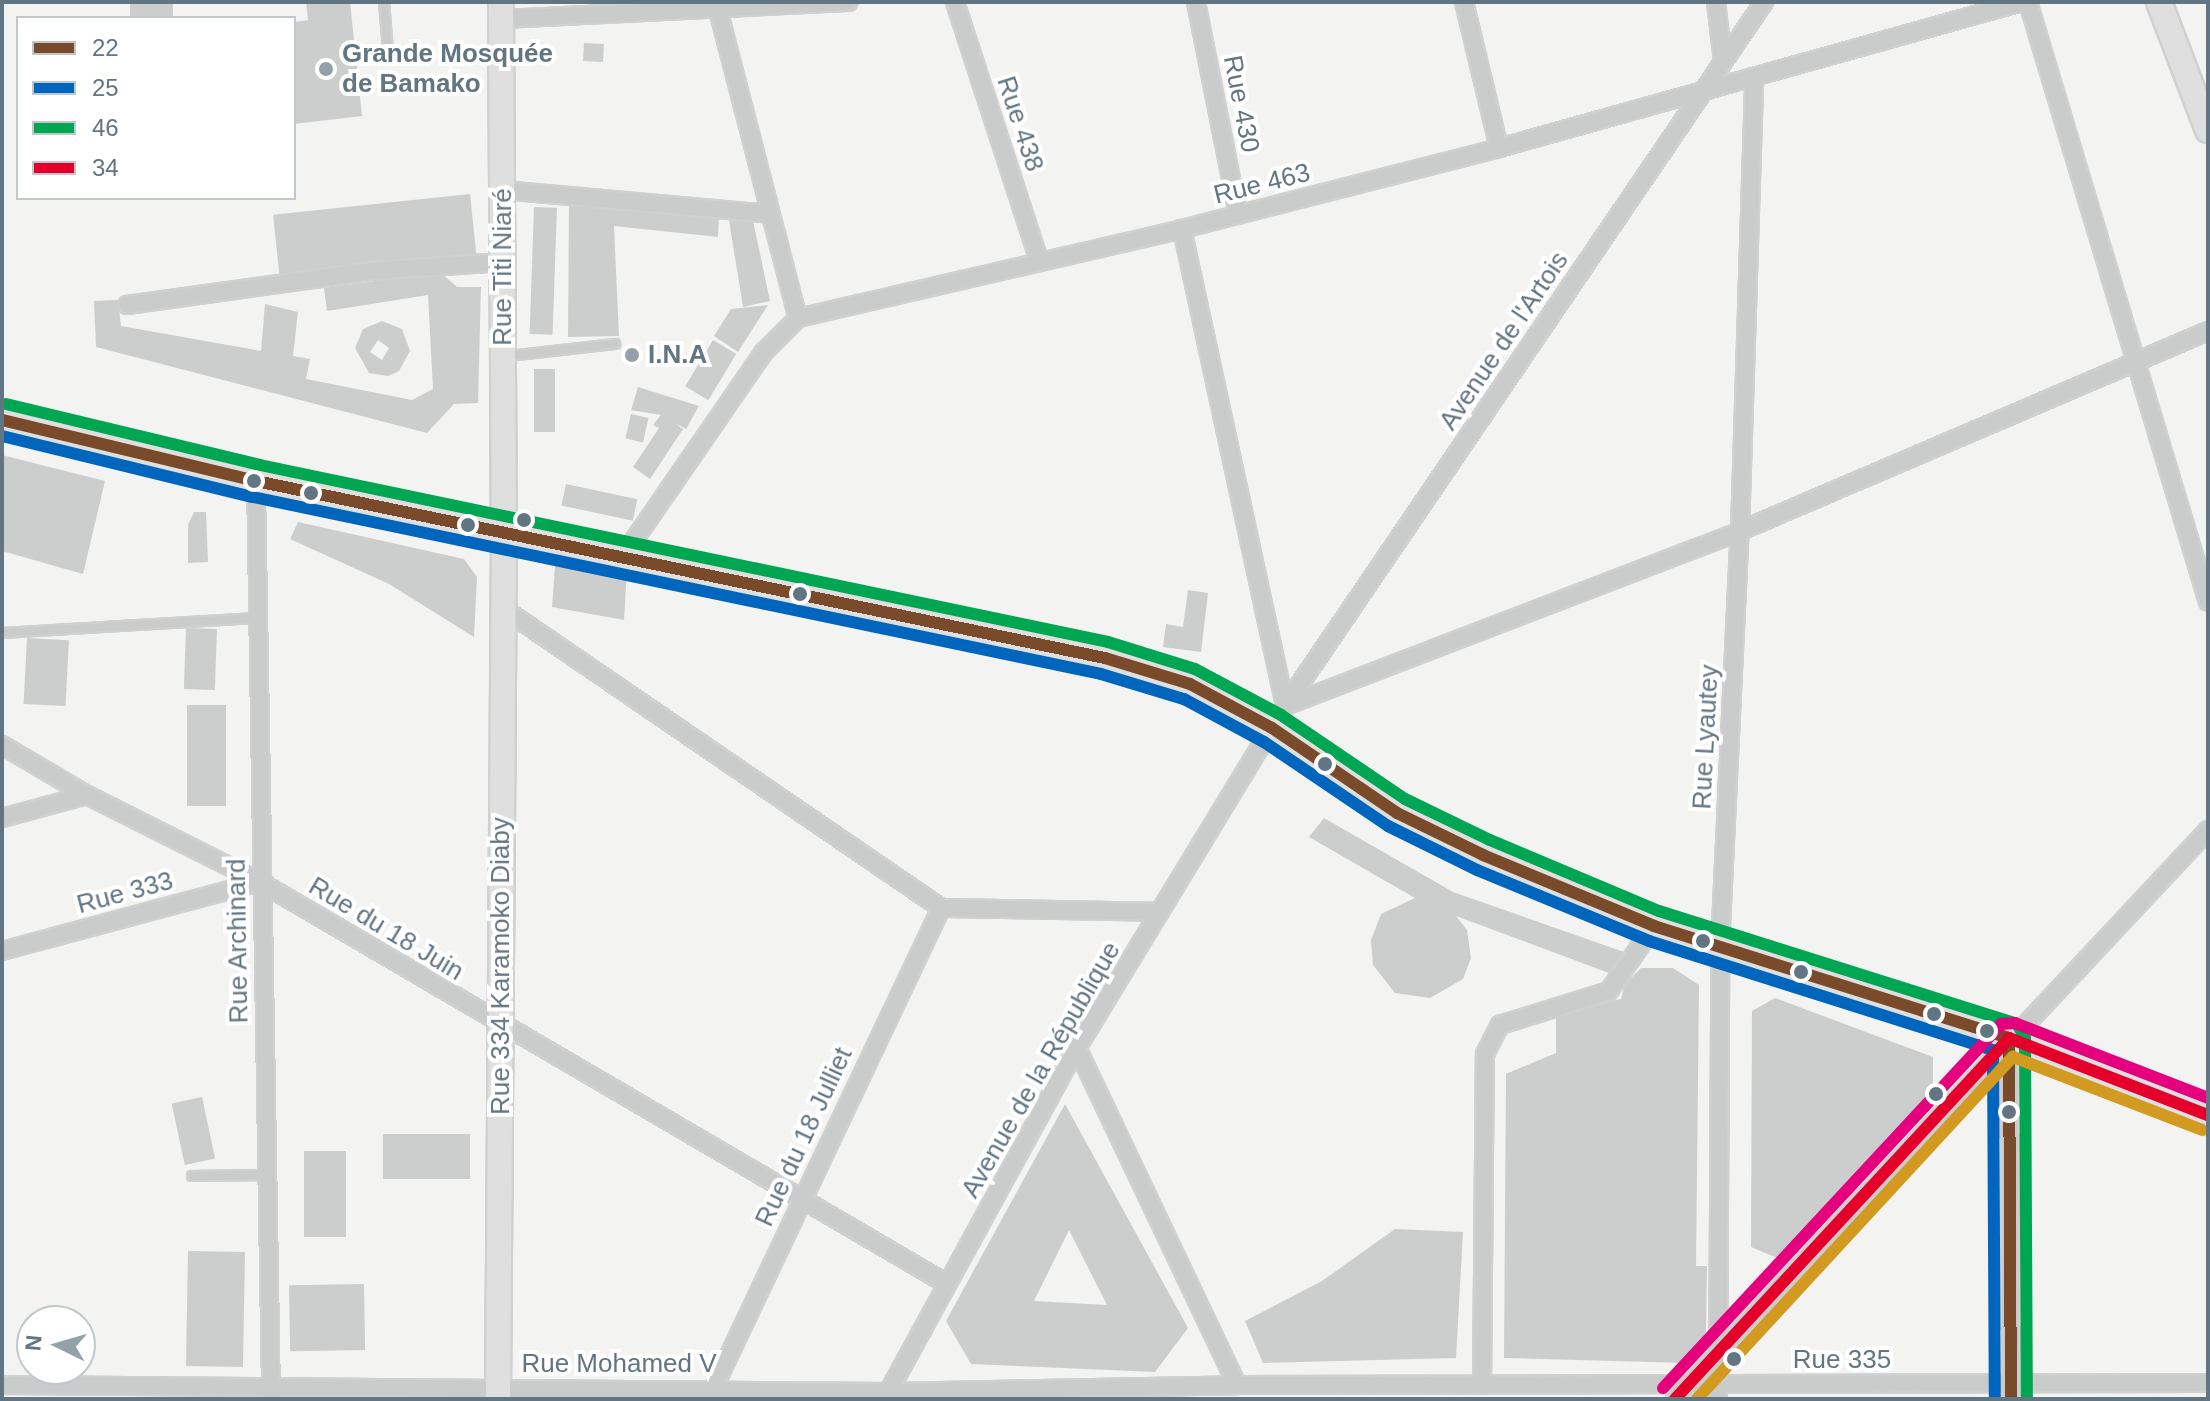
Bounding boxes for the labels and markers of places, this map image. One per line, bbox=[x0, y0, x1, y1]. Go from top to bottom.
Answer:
place label: Grande Mosquée de Bamako bbox=[342, 38, 553, 100]
marker: Grande Mosquée de Bamako bbox=[317, 60, 335, 78]
place label: I.N.A bbox=[648, 339, 707, 371]
marker: I.N.A bbox=[623, 346, 641, 364]
unlabelled marker bbox=[246, 473, 262, 489]
unlabelled marker bbox=[303, 485, 319, 501]
unlabelled marker bbox=[516, 512, 532, 528]
unlabelled marker bbox=[460, 517, 476, 533]
unlabelled marker bbox=[792, 586, 808, 602]
unlabelled marker bbox=[1317, 756, 1333, 772]
unlabelled marker bbox=[1695, 933, 1711, 949]
unlabelled marker bbox=[1793, 964, 1809, 980]
unlabelled marker bbox=[1926, 1006, 1942, 1022]
unlabelled marker bbox=[1979, 1023, 1995, 1039]
unlabelled marker bbox=[1928, 1086, 1944, 1102]
unlabelled marker bbox=[2001, 1104, 2017, 1120]
unlabelled marker bbox=[1726, 1351, 1742, 1367]

